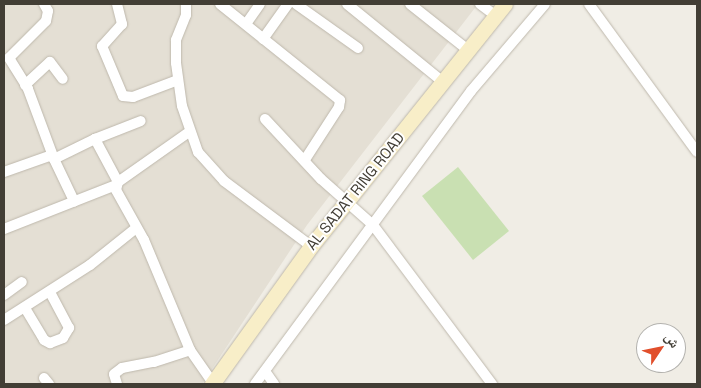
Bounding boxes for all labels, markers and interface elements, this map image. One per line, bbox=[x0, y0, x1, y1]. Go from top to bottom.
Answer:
street label: AL SADAT RING ROAD bbox=[302, 128, 408, 254]
north arrow bbox=[636, 323, 686, 373]
text: ش bbox=[661, 329, 684, 351]

